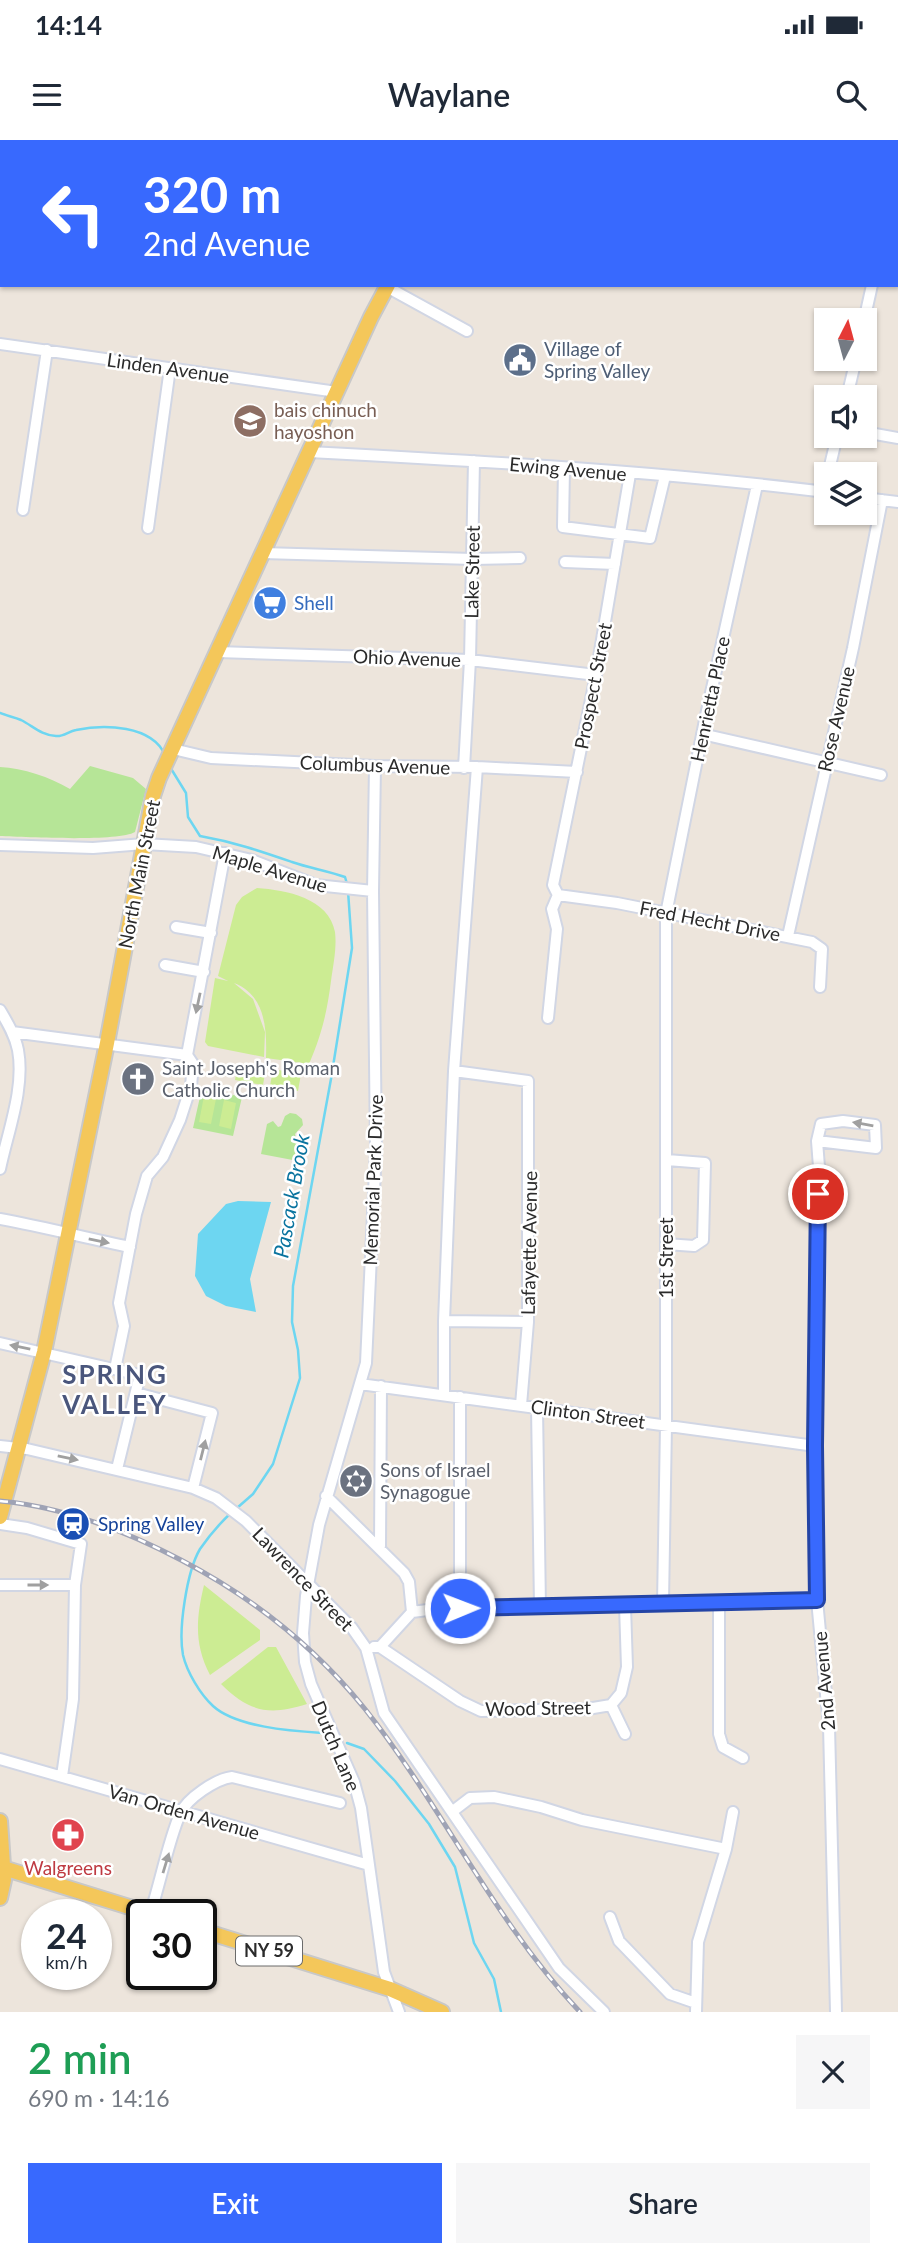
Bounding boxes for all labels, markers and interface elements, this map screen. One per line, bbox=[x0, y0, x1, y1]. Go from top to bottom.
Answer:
text: 14:14 bbox=[35, 9, 102, 41]
text: Waylane bbox=[388, 75, 510, 114]
icon: menu bbox=[28, 76, 66, 114]
icon: search bbox=[832, 76, 870, 114]
text: 320 m bbox=[143, 165, 281, 223]
icon: left bbox=[28, 168, 119, 259]
text: 2nd Avenue bbox=[143, 224, 310, 263]
north arrow bbox=[814, 308, 877, 371]
map controls bbox=[814, 308, 877, 525]
place label: Village of Spring Valley bbox=[544, 337, 651, 382]
public building icon: Village of Spring Valley bbox=[501, 341, 539, 379]
street label: Linden Avenue bbox=[105, 348, 231, 387]
button: sound bbox=[814, 385, 877, 448]
place label: bais chinuch hayoshon bbox=[274, 398, 377, 443]
school or university icon: bais chinuch hayoshon bbox=[231, 402, 269, 440]
street label: Ewing Avenue bbox=[508, 452, 628, 485]
button: layers bbox=[814, 462, 877, 525]
street label: Lake Street bbox=[459, 525, 484, 619]
supermarket icon: Shell bbox=[251, 584, 289, 622]
place label: Shell bbox=[294, 591, 334, 614]
street label: Prospect Street bbox=[569, 621, 616, 751]
street label: Henrietta Place bbox=[685, 634, 734, 764]
street label: Ohio Avenue bbox=[353, 644, 461, 671]
street label: Rose Avenue bbox=[812, 664, 859, 774]
street label: Columbus Avenue bbox=[299, 750, 451, 779]
street label: North Main Street bbox=[113, 797, 164, 950]
street label: Maple Avenue bbox=[210, 840, 330, 897]
street label: Fred Hecht Drive bbox=[638, 896, 782, 945]
one-way arrow bbox=[192, 992, 203, 1014]
place label: Saint Joseph's Roman Catholic Church bbox=[162, 1056, 340, 1101]
church icon: Saint Joseph's Roman Catholic Church bbox=[119, 1060, 157, 1098]
street label: Memorial Park Drive bbox=[358, 1094, 387, 1266]
one-way arrow bbox=[852, 1118, 874, 1129]
water label: Pascack Brook bbox=[267, 1131, 314, 1260]
pin bbox=[788, 1164, 848, 1224]
street label: Lafayette Avenue bbox=[516, 1171, 541, 1315]
icon: arrive bbox=[799, 1175, 837, 1213]
street label: 1st Street bbox=[654, 1217, 677, 1298]
one-way arrow bbox=[88, 1235, 110, 1246]
one-way arrow bbox=[9, 1341, 31, 1352]
district label: SPRING VALLEY bbox=[61, 1358, 168, 1420]
street label: Clinton Street bbox=[529, 1394, 647, 1433]
one-way arrow bbox=[198, 1439, 209, 1461]
one-way arrow bbox=[57, 1453, 79, 1464]
place label: Sons of Israel Synagogue bbox=[380, 1458, 490, 1503]
synagogue icon: Sons of Israel Synagogue bbox=[337, 1462, 375, 1500]
station icon: Spring Valley bbox=[54, 1505, 92, 1543]
place label: Spring Valley bbox=[98, 1512, 205, 1535]
street label: Lawrence Street bbox=[248, 1522, 359, 1635]
position arrow bbox=[423, 1571, 497, 1645]
one-way arrow bbox=[27, 1579, 49, 1591]
street label: 2nd Avenue bbox=[808, 1631, 839, 1732]
street label: Wood Street bbox=[485, 1695, 591, 1720]
street label: Dutch Lane bbox=[307, 1697, 366, 1794]
street label: Van Orden Avenue bbox=[106, 1779, 262, 1844]
pharmacy icon: Walgreens bbox=[49, 1816, 87, 1854]
one-way arrow bbox=[161, 1852, 171, 1873]
place label: Walgreens bbox=[24, 1856, 112, 1879]
speed limit sign: 30 bbox=[126, 1899, 217, 1990]
text: 24 bbox=[46, 1914, 87, 1956]
road number: NY 59 bbox=[236, 1937, 302, 1966]
text: km/h bbox=[45, 1951, 88, 1973]
text: 2 min bbox=[28, 2033, 132, 2083]
button: close bbox=[796, 2035, 870, 2109]
text: 690 m · 14:16 bbox=[28, 2084, 170, 2112]
button: Exit bbox=[28, 2163, 442, 2243]
button: Share bbox=[456, 2163, 870, 2243]

